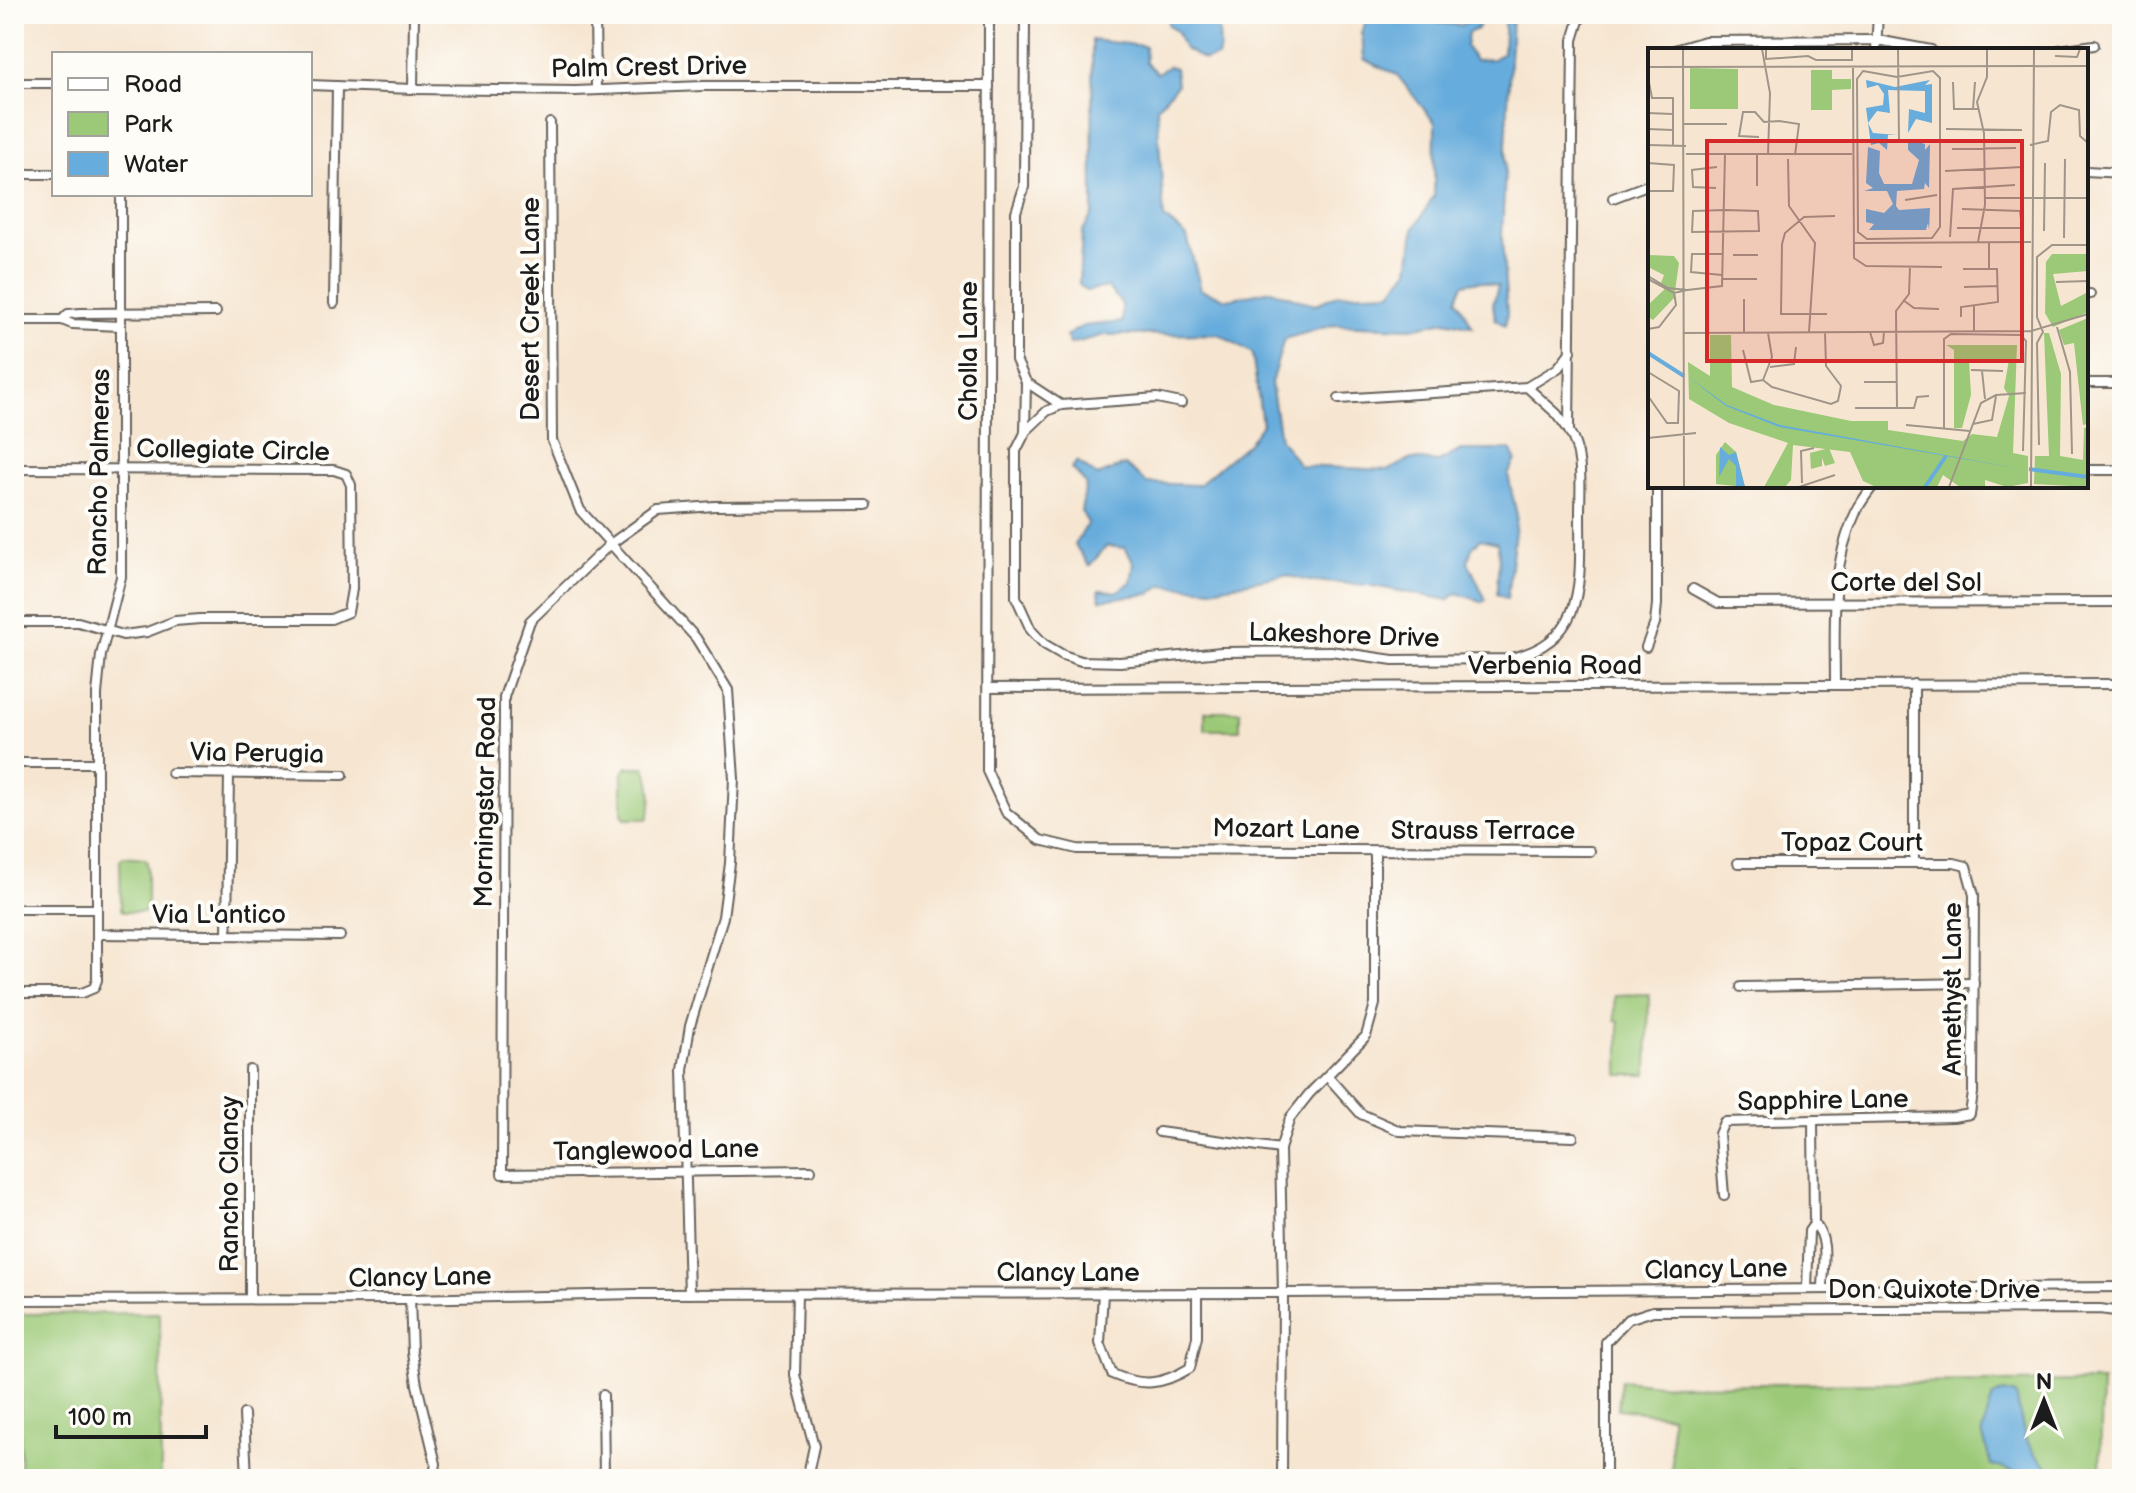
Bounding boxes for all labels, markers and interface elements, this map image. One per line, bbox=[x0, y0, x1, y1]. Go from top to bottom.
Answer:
inset map bbox=[1648, 48, 2088, 488]
street label: Palm Crest Drive bbox=[551, 51, 747, 85]
legend bbox=[52, 52, 312, 196]
text: Road bbox=[124, 70, 182, 99]
text: Park bbox=[124, 110, 172, 139]
text: Water bbox=[124, 150, 188, 179]
street label: Desert Creek Lane bbox=[516, 197, 547, 421]
street label: Cholla Lane bbox=[954, 281, 985, 421]
street label: Rancho Palmeras bbox=[83, 368, 117, 576]
street label: Collegiate Circle bbox=[136, 434, 330, 468]
street label: Corte del Sol bbox=[1830, 568, 1982, 599]
street label: Lakeshore Drive bbox=[1248, 617, 1440, 655]
street label: Verbenia Road bbox=[1468, 651, 1642, 682]
street label: Morningstar Road bbox=[469, 696, 503, 908]
street label: Via Perugia bbox=[190, 737, 324, 771]
street label: Mozart Lane bbox=[1212, 813, 1360, 847]
street label: Strauss Terrace bbox=[1391, 816, 1575, 847]
street label: Topaz Court bbox=[1781, 828, 1923, 859]
street label: Via L'antico bbox=[152, 900, 286, 931]
street label: Amethyst Lane bbox=[1938, 902, 1969, 1076]
street label: Sapphire Lane bbox=[1737, 1084, 1909, 1118]
street label: Rancho Clancy bbox=[215, 1095, 246, 1272]
street label: Tanglewood Lane bbox=[553, 1134, 759, 1168]
street label: Clancy Lane bbox=[1644, 1253, 1788, 1287]
street label: Clancy Lane bbox=[996, 1258, 1140, 1289]
street label: Clancy Lane bbox=[348, 1261, 492, 1295]
street label: Don Quixote Drive bbox=[1828, 1275, 2040, 1306]
north arrow bbox=[2004, 1361, 2084, 1441]
text: N bbox=[2036, 1369, 2052, 1396]
scale bar bbox=[56, 1389, 206, 1439]
text: 100 m bbox=[68, 1403, 132, 1432]

